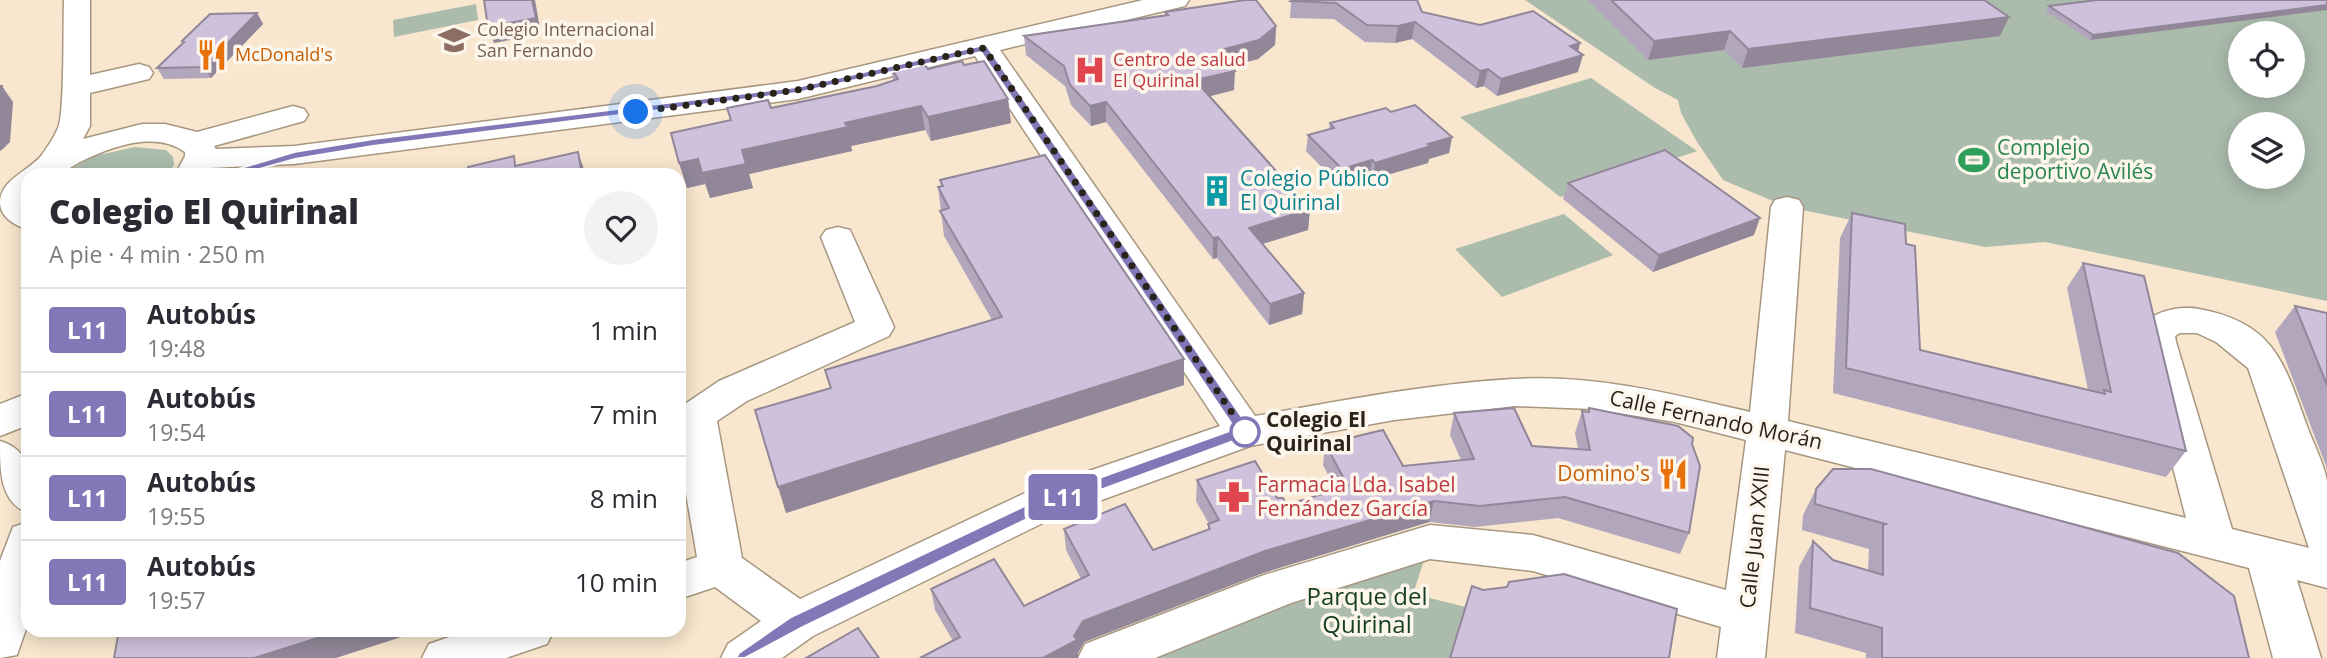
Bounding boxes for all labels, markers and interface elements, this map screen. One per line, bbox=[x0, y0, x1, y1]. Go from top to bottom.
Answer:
place label: Colegio Internacional San Fernando bbox=[477, 17, 654, 62]
map controls bbox=[2228, 21, 2305, 189]
button: locate bbox=[2228, 21, 2305, 98]
school or university icon: Colegio Internacional San Fernando bbox=[437, 23, 471, 57]
restaurant icon: McDonald's bbox=[195, 38, 229, 72]
place label: McDonald's bbox=[235, 42, 333, 66]
place label: Centro de salud El Quirinal bbox=[1113, 47, 1246, 92]
hospital icon: Centro de salud El Quirinal bbox=[1073, 53, 1107, 87]
your location bbox=[618, 94, 653, 129]
button: layers bbox=[2228, 112, 2305, 189]
place label: Complejo deportivo Avilés bbox=[1997, 133, 2153, 185]
sports icon: Complejo deportivo Avilés bbox=[1957, 143, 1991, 177]
place label: Colegio Público El Quirinal bbox=[1240, 164, 1389, 216]
building icon: Colegio Público El Quirinal bbox=[1200, 174, 1234, 208]
text: Colegio El Quirinal bbox=[49, 189, 359, 234]
button: heart bbox=[584, 191, 658, 265]
text: A pie · 4 min · 250 m bbox=[49, 238, 265, 270]
text: Autobús bbox=[147, 296, 256, 332]
text: 1 min bbox=[590, 312, 658, 348]
text: L11 bbox=[67, 313, 108, 346]
text: 19:48 bbox=[147, 332, 206, 364]
text: Autobús bbox=[147, 380, 256, 416]
street label: Calle Fernando Morán bbox=[1607, 383, 1825, 455]
text: 7 min bbox=[590, 396, 658, 432]
text: L11 bbox=[67, 397, 108, 430]
place label: Colegio El Quirinal bbox=[1266, 405, 1366, 457]
text: 19:54 bbox=[147, 416, 206, 448]
marker: Colegio El Quirinal bbox=[1230, 417, 1260, 447]
restaurant icon: Domino's bbox=[1656, 457, 1690, 491]
place label: Domino's bbox=[1557, 459, 1650, 487]
text: Autobús bbox=[147, 464, 256, 500]
street label: Calle Juan XXIII bbox=[1733, 464, 1775, 610]
place label: Farmacia Lda. Isabel Fernández García bbox=[1257, 470, 1456, 522]
line badge: L11 bbox=[1023, 474, 1103, 520]
text: 8 min bbox=[590, 480, 658, 516]
text: L11 bbox=[1042, 480, 1084, 513]
pharmacy icon: Farmacia Lda. Isabel Fernández García bbox=[1217, 480, 1251, 514]
text: L11 bbox=[67, 481, 108, 514]
text: 19:55 bbox=[147, 500, 206, 532]
text: Autobús bbox=[147, 548, 256, 584]
text: 10 min bbox=[575, 564, 658, 600]
text: L11 bbox=[67, 565, 108, 598]
park label: Parque del Quirinal bbox=[1307, 579, 1427, 640]
text: 19:57 bbox=[147, 584, 206, 616]

